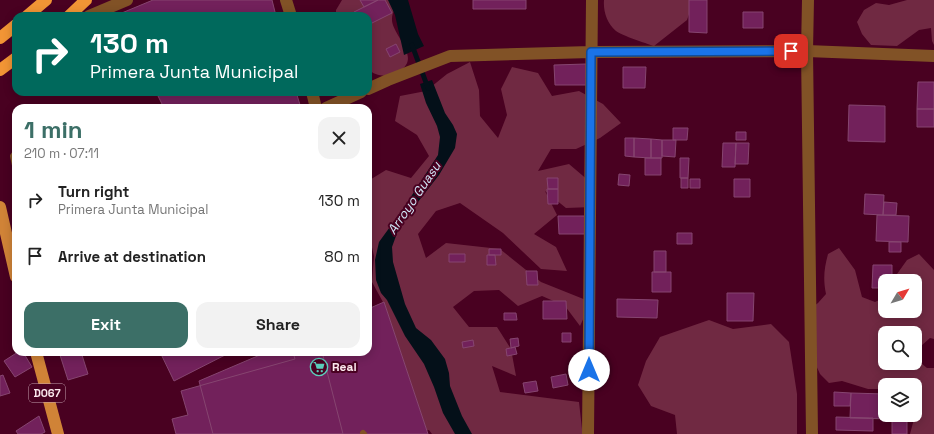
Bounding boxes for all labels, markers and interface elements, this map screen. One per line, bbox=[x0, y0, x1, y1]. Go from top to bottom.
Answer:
text: 130 m bbox=[90, 25, 169, 61]
icon: right bbox=[24, 28, 76, 80]
pin bbox=[774, 34, 808, 68]
icon: arrive bbox=[780, 40, 802, 62]
text: Primera Junta Municipal bbox=[90, 60, 298, 83]
text: 1 min bbox=[24, 114, 83, 145]
button: close bbox=[318, 117, 360, 159]
text: 210 m · 07:11 bbox=[24, 145, 99, 162]
water label: Arroyo Guasu bbox=[383, 158, 445, 238]
text: Turn right bbox=[58, 182, 129, 201]
icon: right bbox=[24, 189, 46, 211]
text: 130 m bbox=[318, 191, 360, 210]
text: Primera Junta Municipal bbox=[58, 201, 209, 218]
icon: arrive bbox=[24, 245, 46, 267]
text: Arrive at destination bbox=[58, 247, 206, 266]
text: 80 m bbox=[324, 247, 360, 266]
north arrow bbox=[878, 274, 922, 318]
map controls bbox=[878, 274, 922, 422]
button: Exit bbox=[24, 302, 188, 348]
button: Share bbox=[196, 302, 360, 348]
button: search bbox=[878, 326, 922, 370]
position arrow bbox=[568, 349, 610, 391]
supermarket icon: Real bbox=[309, 357, 329, 377]
place label: Real bbox=[332, 359, 357, 375]
button: layers bbox=[878, 378, 922, 422]
road number: D067 bbox=[29, 384, 65, 402]

